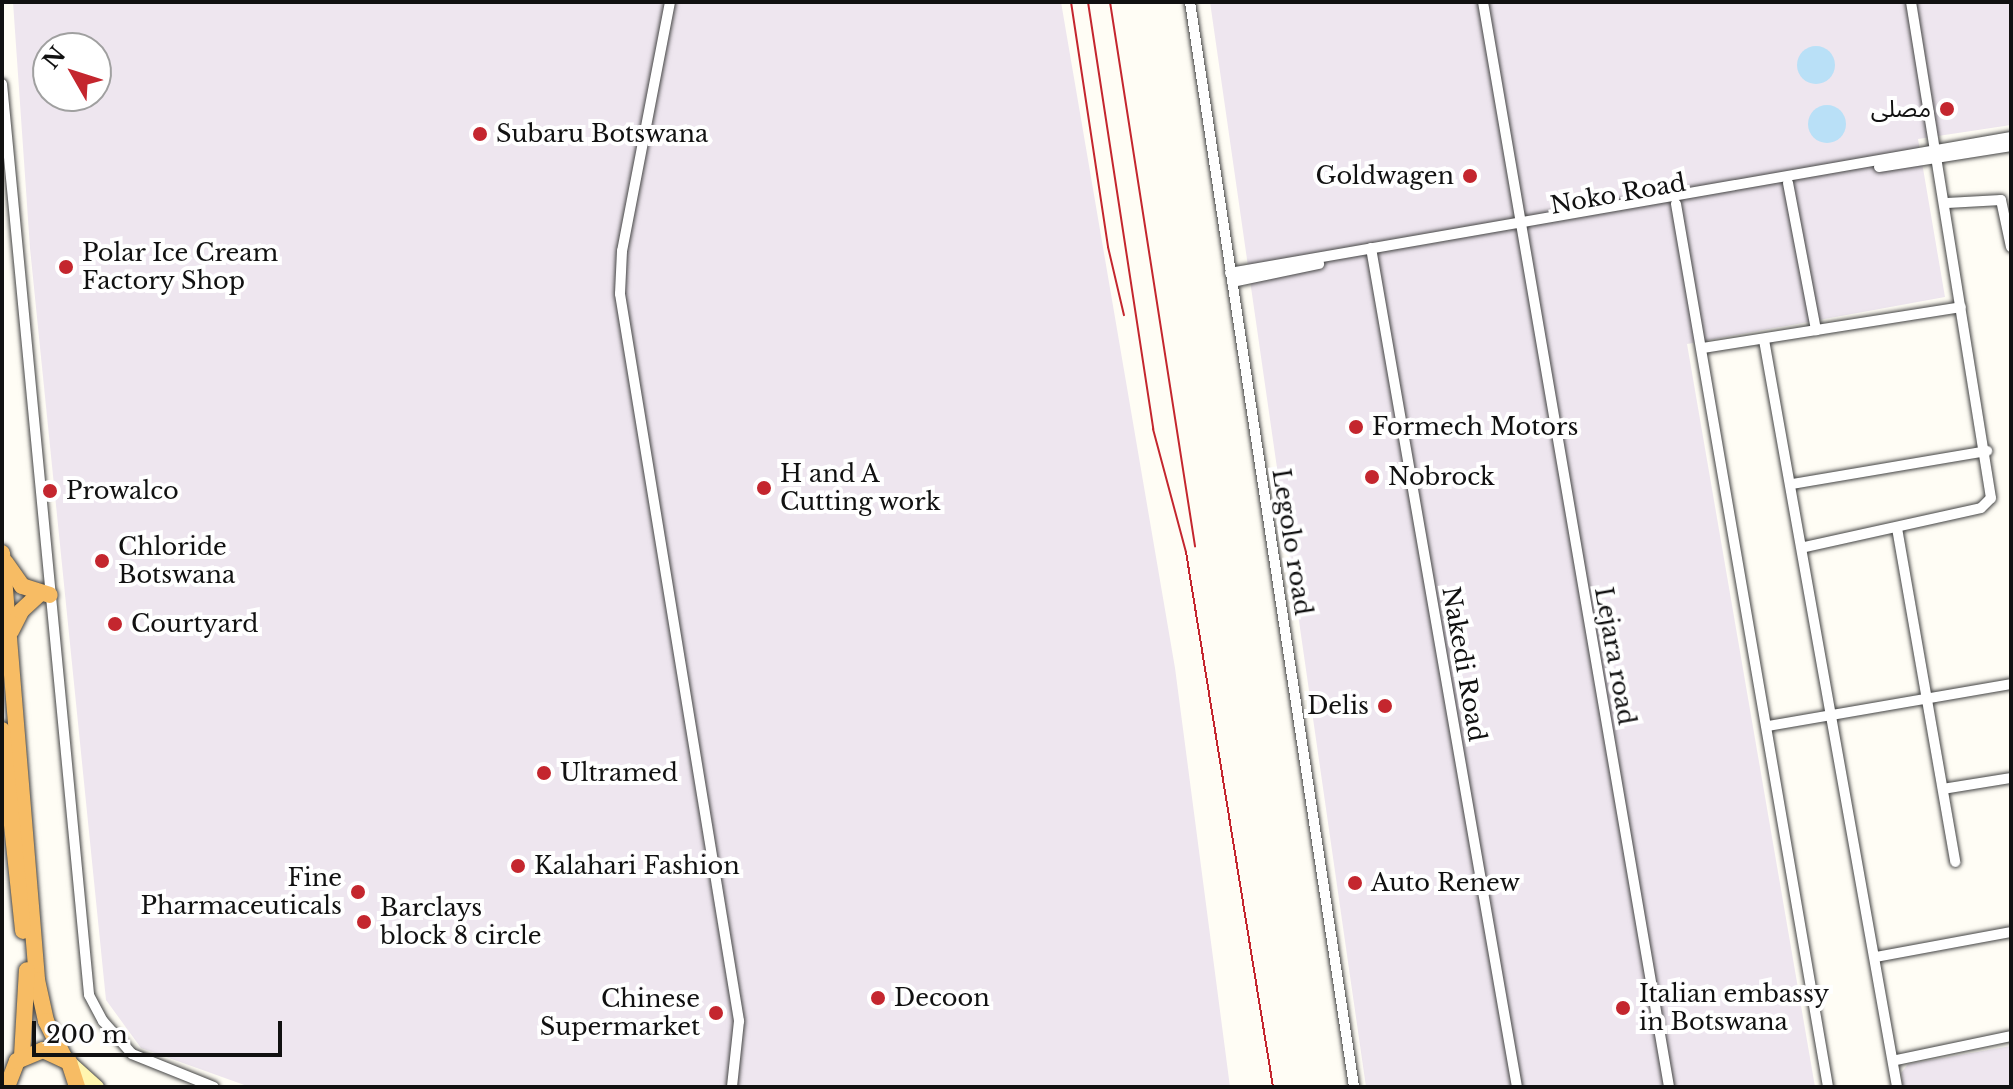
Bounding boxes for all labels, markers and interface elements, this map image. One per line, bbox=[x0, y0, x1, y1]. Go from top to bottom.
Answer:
north arrow bbox=[32, 32, 112, 112]
text: N bbox=[38, 41, 72, 74]
place label: مصلى bbox=[1871, 95, 1931, 123]
marker: مصلى bbox=[1938, 100, 1956, 118]
place label: Subaru Botswana bbox=[496, 120, 708, 148]
marker: Subaru Botswana bbox=[471, 125, 489, 143]
place label: Goldwagen bbox=[1316, 162, 1454, 190]
marker: Goldwagen bbox=[1461, 167, 1479, 185]
street label: Noko Road bbox=[1548, 168, 1688, 220]
place label: Polar Ice Cream Factory Shop bbox=[82, 239, 279, 295]
marker: Polar Ice Cream Factory Shop bbox=[57, 258, 75, 276]
place label: Formech Motors bbox=[1372, 413, 1578, 441]
marker: Formech Motors bbox=[1347, 418, 1365, 436]
place label: H and A Cutting work bbox=[780, 460, 941, 516]
place label: Nobrock bbox=[1388, 463, 1495, 491]
street label: Legolo road bbox=[1266, 467, 1318, 617]
marker: Nobrock bbox=[1363, 468, 1381, 486]
place label: Prowalco bbox=[66, 477, 179, 505]
marker: H and A Cutting work bbox=[755, 479, 773, 497]
marker: Prowalco bbox=[41, 482, 59, 500]
place label: Chloride Botswana bbox=[118, 533, 235, 589]
marker: Chloride Botswana bbox=[93, 552, 111, 570]
street label: Nakedi Road bbox=[1436, 584, 1492, 744]
street label: Lejara road bbox=[1589, 585, 1641, 727]
place label: Courtyard bbox=[131, 610, 258, 638]
marker: Courtyard bbox=[106, 615, 124, 633]
place label: Delis bbox=[1307, 692, 1369, 720]
marker: Delis bbox=[1376, 697, 1394, 715]
place label: Ultramed bbox=[560, 759, 678, 787]
marker: Ultramed bbox=[535, 764, 553, 782]
place label: Kalahari Fashion bbox=[534, 852, 740, 880]
marker: Kalahari Fashion bbox=[509, 857, 527, 875]
place label: Fine Pharmaceuticals bbox=[140, 864, 342, 920]
place label: Auto Renew bbox=[1371, 869, 1520, 897]
marker: Auto Renew bbox=[1346, 874, 1364, 892]
marker: Fine Pharmaceuticals bbox=[349, 883, 367, 901]
place label: Barclays block 8 circle bbox=[380, 894, 542, 950]
marker: Barclays block 8 circle bbox=[355, 913, 373, 931]
place label: Italian embassy in Botswana bbox=[1639, 980, 1829, 1036]
place label: Decoon bbox=[894, 984, 990, 1012]
place label: Chinese Supermarket bbox=[540, 985, 700, 1041]
marker: Decoon bbox=[869, 989, 887, 1007]
marker: Italian embassy in Botswana bbox=[1614, 999, 1632, 1017]
marker: Chinese Supermarket bbox=[707, 1004, 725, 1022]
scale bar bbox=[36, 1005, 286, 1055]
text: 200 m bbox=[46, 1020, 128, 1049]

